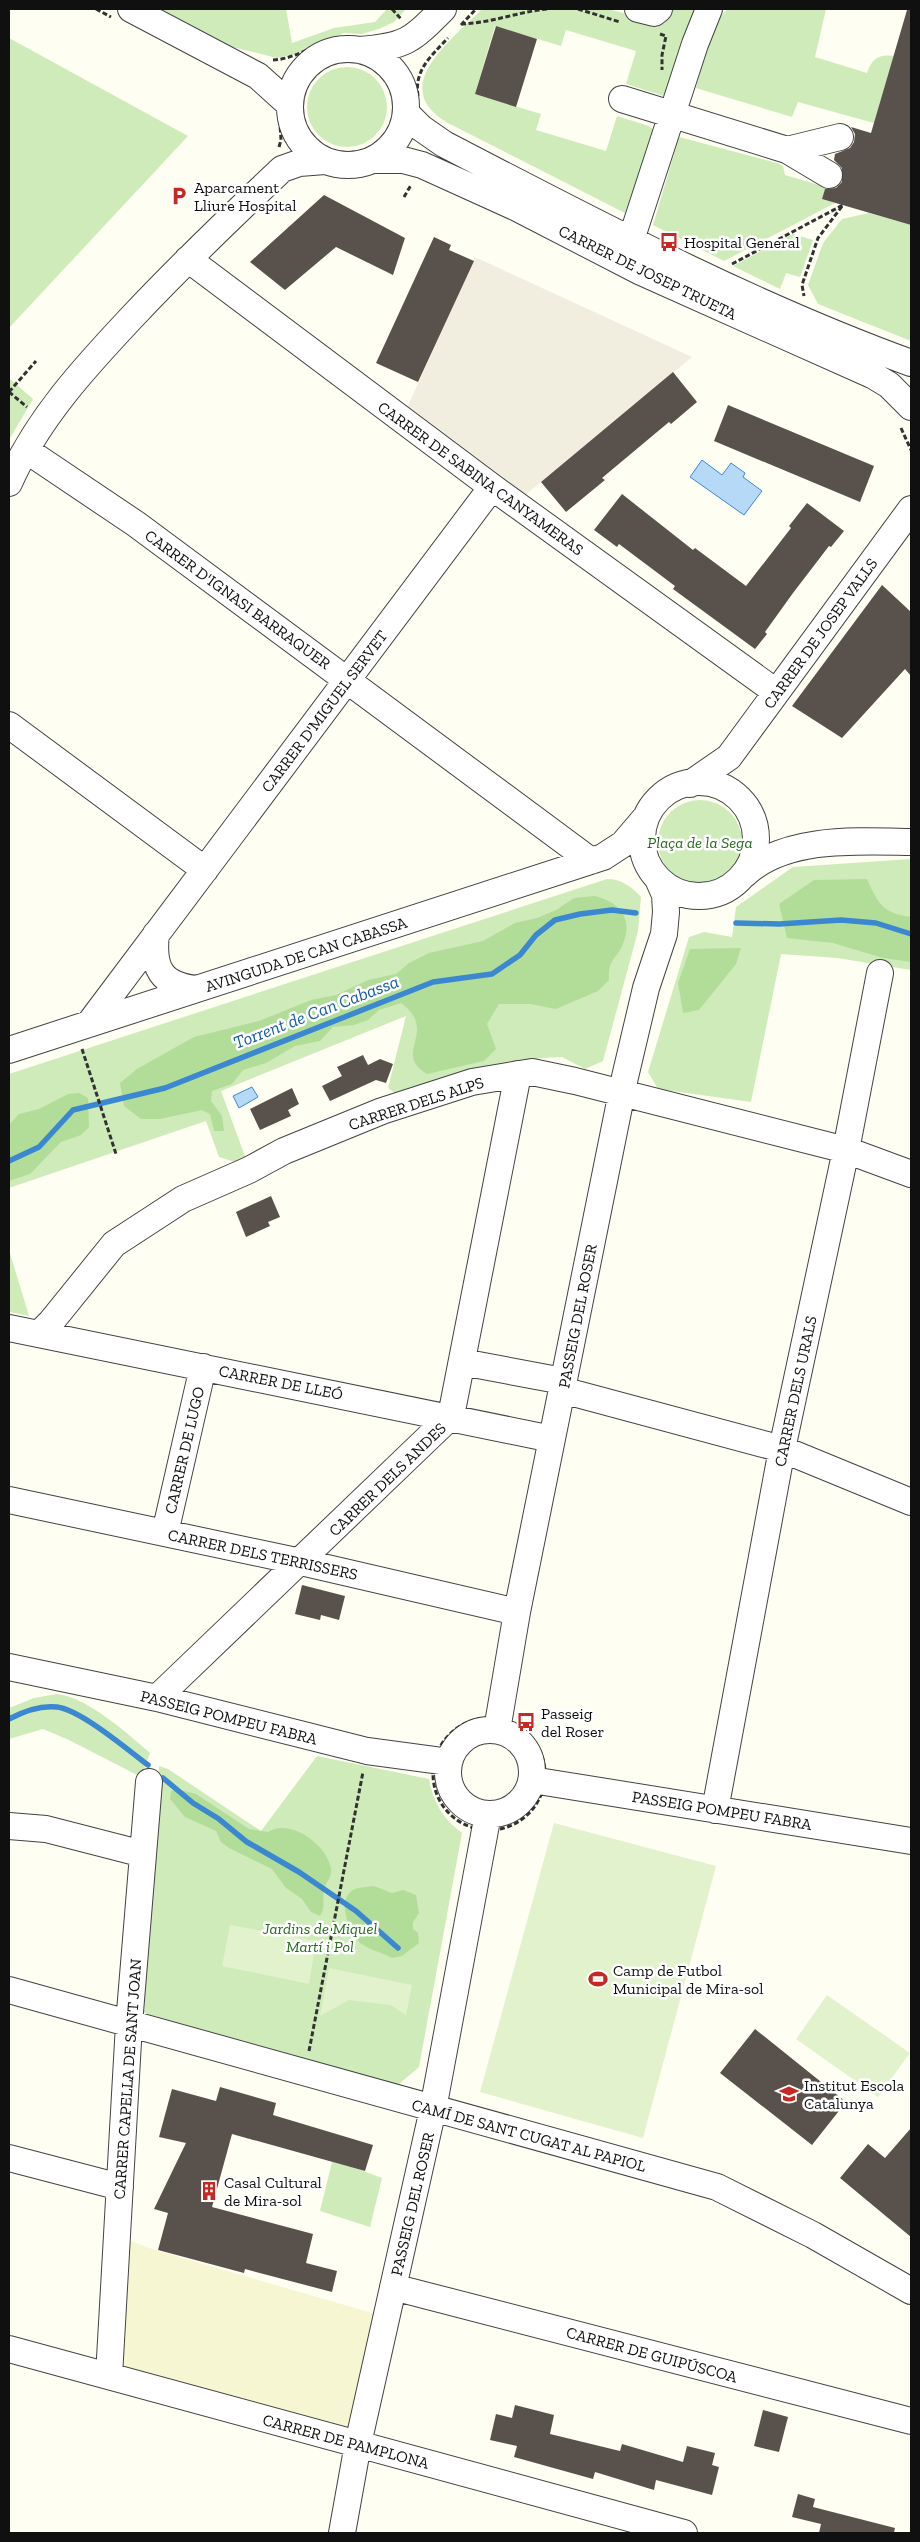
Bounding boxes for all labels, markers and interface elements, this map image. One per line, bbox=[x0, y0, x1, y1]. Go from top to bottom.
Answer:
place label: Aparcament Lliure Hospital bbox=[194, 178, 296, 215]
parking icon: Aparcament Lliure Hospital bbox=[168, 185, 190, 207]
street label: CARRER DE JOSEP TRUETA bbox=[556, 221, 741, 324]
bus stop icon: Hospital General bbox=[658, 231, 680, 253]
place label: Hospital General bbox=[684, 233, 800, 252]
street label: CARRER DE SABINA CANYAMERAS bbox=[374, 397, 587, 559]
street label: CARRER D'IGNASI BARRAQUER bbox=[141, 526, 334, 673]
street label: CARRER DE JOSEP VALLS bbox=[759, 554, 881, 712]
street label: CARRER D'MIGUEL SERVET bbox=[257, 627, 392, 796]
park label: Plaça de la Sega bbox=[647, 833, 753, 852]
street label: AVINGUDA DE CAN CABASSA bbox=[203, 913, 410, 996]
water label: Torrent de Can Cabassa bbox=[230, 970, 402, 1054]
street label: CARRER DELS ALPS bbox=[346, 1073, 486, 1134]
street label: PASSEIG DEL ROSER bbox=[554, 1242, 601, 1390]
street label: CARRER DELS URALS bbox=[770, 1314, 821, 1468]
street label: CARRER DE LLEÓ bbox=[217, 1361, 345, 1404]
street label: CARRER DE LUGO bbox=[161, 1384, 208, 1516]
street label: CARRER DELS ANDES bbox=[325, 1419, 450, 1540]
street label: CARRER DELS TERRISSERS bbox=[166, 1525, 360, 1584]
street label: PASSEIG POMPEU FABRA bbox=[138, 1686, 320, 1749]
place label: Passeig del Roser bbox=[541, 1704, 605, 1741]
bus stop icon: Passeig del Roser bbox=[515, 1711, 537, 1733]
street label: PASSEIG POMPEU FABRA bbox=[631, 1787, 814, 1834]
park label: Jardins de Miquel Martí i Pol bbox=[262, 1919, 377, 1956]
street label: CARRER CAPELLA DE SANT JOAN bbox=[110, 1958, 145, 2200]
place label: Camp de Futbol Municipal de Mira-sol bbox=[613, 1961, 764, 1998]
sports icon: Camp de Futbol Municipal de Mira-sol bbox=[587, 1968, 609, 1990]
place label: Institut Escola Catalunya bbox=[804, 2076, 904, 2113]
school or university icon: Institut Escola Catalunya bbox=[778, 2083, 800, 2105]
street label: CAMÍ DE SANT CUGAT AL PAPIOL bbox=[410, 2095, 648, 2176]
street label: PASSEIG DEL ROSER bbox=[387, 2130, 438, 2278]
place label: Casal Cultural de Mira-sol bbox=[224, 2173, 322, 2210]
building icon: Casal Cultural de Mira-sol bbox=[198, 2180, 220, 2202]
street label: CARRER DE GUIPÚSCOA bbox=[564, 2322, 740, 2387]
street label: CARRER DE PAMPLONA bbox=[261, 2410, 432, 2473]

